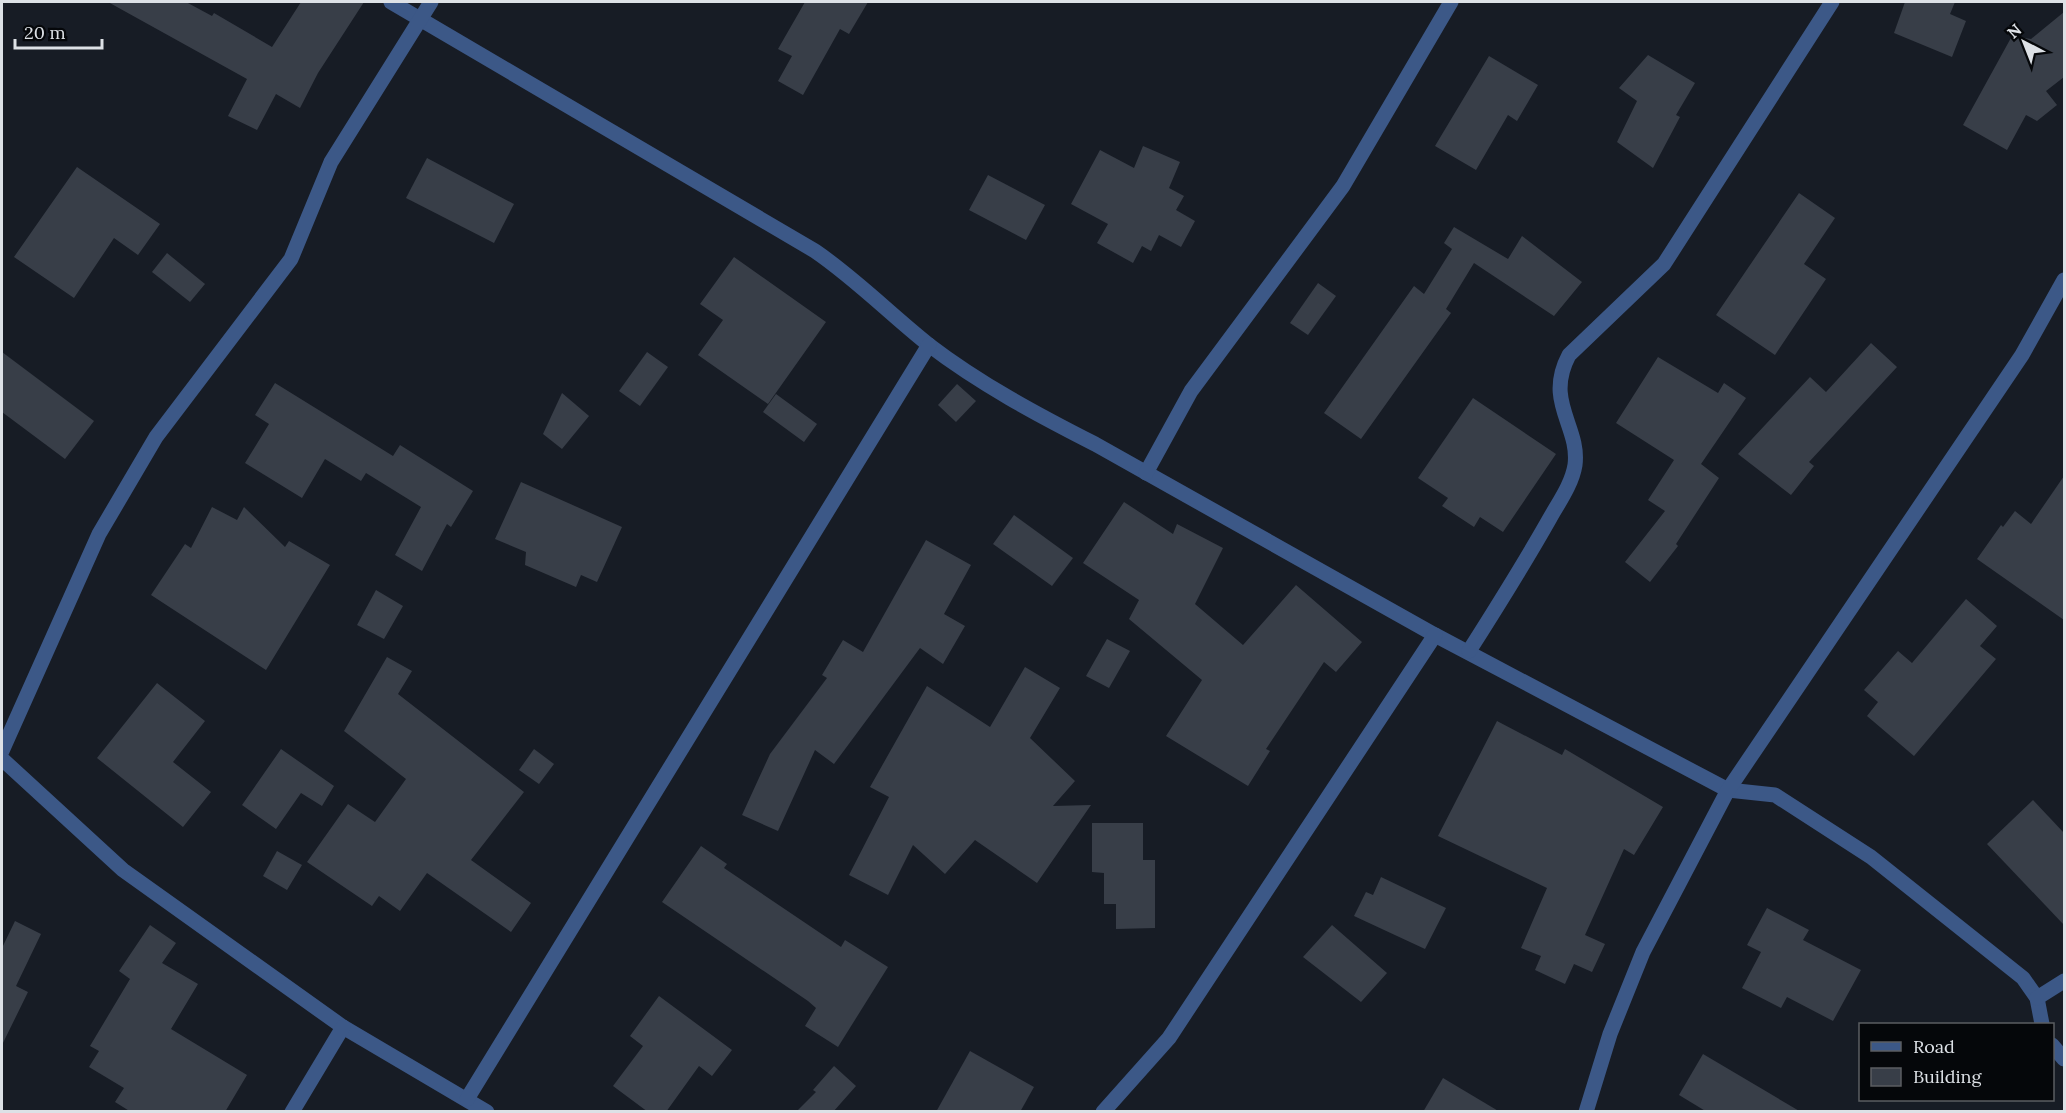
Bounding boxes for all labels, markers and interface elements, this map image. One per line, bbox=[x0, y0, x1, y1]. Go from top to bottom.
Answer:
scale bar bbox=[15, 12, 102, 50]
north arrow bbox=[1994, 12, 2054, 72]
text: N bbox=[2003, 19, 2025, 42]
text: 20 m bbox=[24, 21, 66, 44]
legend bbox=[1859, 1023, 2054, 1101]
text: Road bbox=[1913, 1035, 1955, 1058]
text: Building bbox=[1913, 1065, 1983, 1088]

